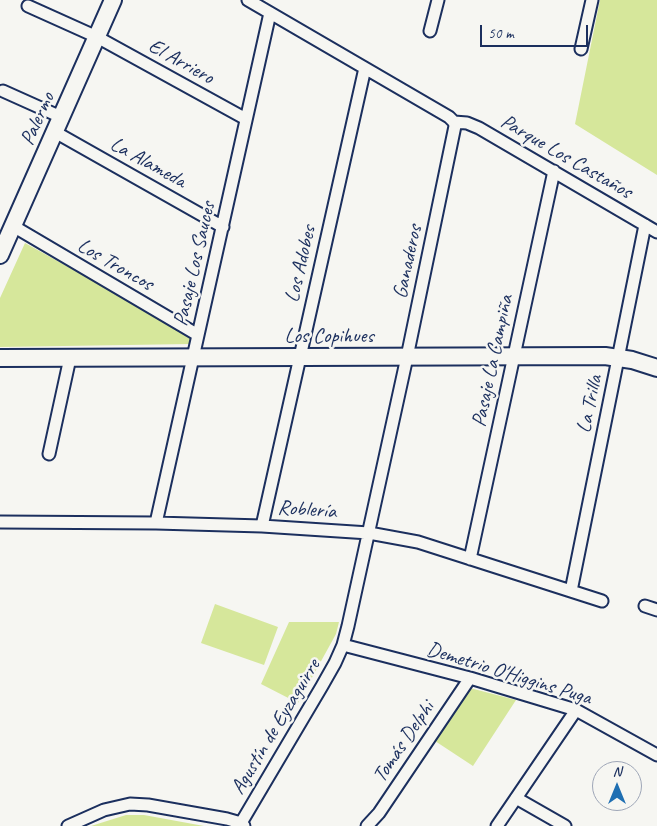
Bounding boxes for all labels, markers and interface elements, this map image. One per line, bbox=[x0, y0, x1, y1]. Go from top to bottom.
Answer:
scale bar bbox=[482, 15, 590, 47]
text: 50 m bbox=[488, 24, 514, 43]
street label: El Arriero bbox=[144, 34, 218, 90]
street label: Palermo bbox=[15, 89, 61, 149]
street label: Parque Los Castaños bbox=[496, 109, 636, 205]
street label: La Alameda bbox=[106, 132, 190, 194]
street label: Pasaje Los Sauces bbox=[168, 199, 222, 329]
street label: Los Adobes bbox=[280, 223, 322, 305]
street label: Ganaderos bbox=[388, 223, 428, 301]
street label: Los Troncos bbox=[73, 233, 157, 297]
street label: Pasaje La Campiña bbox=[467, 293, 519, 429]
street label: Los Copihues bbox=[284, 323, 374, 349]
street label: La Trilla bbox=[572, 373, 608, 435]
street label: Roblería bbox=[277, 495, 337, 525]
street label: Demetrio O'Higgins Puga bbox=[424, 637, 594, 711]
street label: Agustín de Eyzaguirre bbox=[226, 655, 326, 799]
street label: Tomás Delphi bbox=[368, 697, 440, 787]
north arrow bbox=[592, 761, 642, 811]
text: N bbox=[613, 763, 621, 780]

